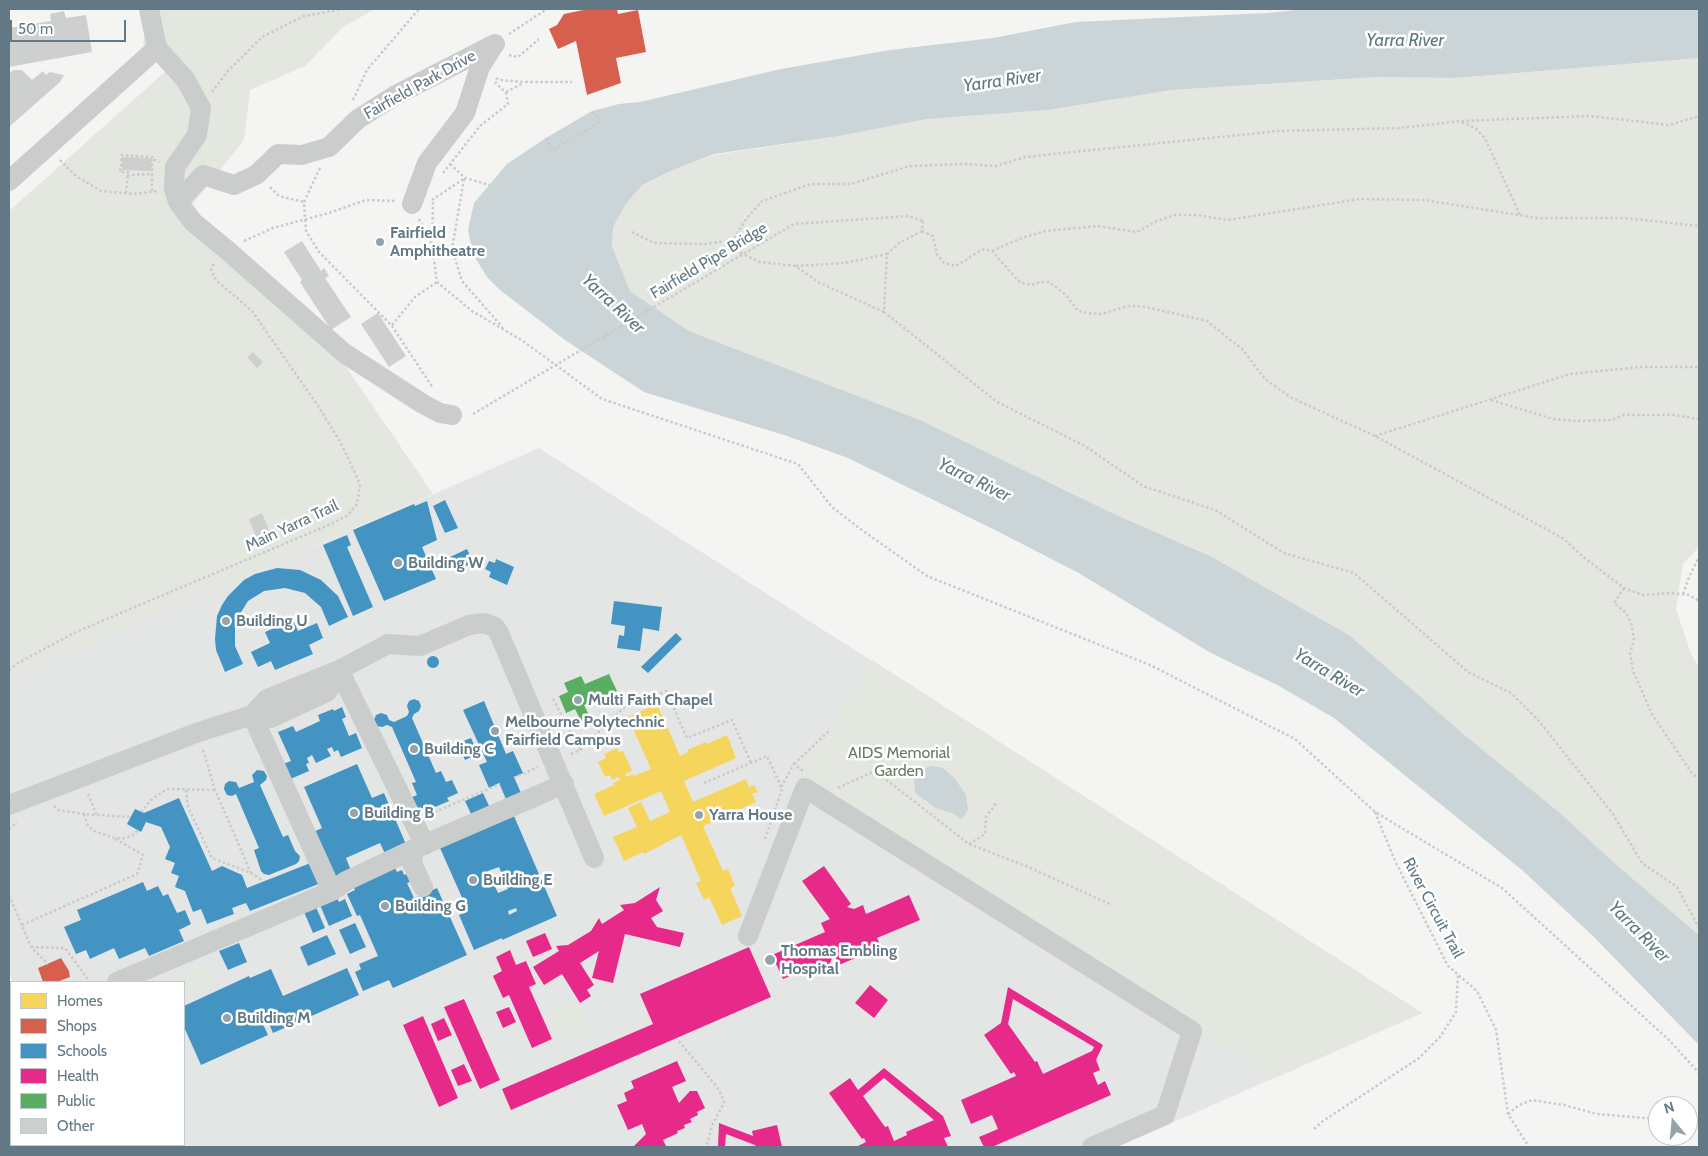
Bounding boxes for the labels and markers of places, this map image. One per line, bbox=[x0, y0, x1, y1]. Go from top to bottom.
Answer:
place label: Fairfield Amphitheatre bbox=[390, 223, 485, 261]
marker: Fairfield Amphitheatre bbox=[374, 236, 386, 248]
place label: Building W bbox=[408, 553, 484, 573]
marker: Building W bbox=[392, 557, 404, 569]
place label: Building U bbox=[236, 611, 308, 631]
marker: Building U bbox=[220, 615, 232, 627]
place label: Multi Faith Chapel bbox=[588, 690, 713, 710]
marker: Multi Faith Chapel bbox=[572, 694, 584, 706]
place label: Melbourne Polytechnic Fairfield Campus bbox=[505, 712, 665, 750]
marker: Melbourne Polytechnic Fairfield Campus bbox=[489, 725, 501, 737]
place label: Building C bbox=[424, 739, 494, 759]
marker: Building C bbox=[408, 743, 420, 755]
place label: Building B bbox=[364, 803, 434, 823]
place label: Yarra House bbox=[709, 805, 792, 825]
marker: Building B bbox=[348, 807, 360, 819]
marker: Yarra House bbox=[693, 809, 705, 821]
place label: Building E bbox=[483, 870, 552, 890]
marker: Building E bbox=[467, 874, 479, 886]
place label: Building G bbox=[395, 896, 466, 916]
marker: Building G bbox=[379, 900, 391, 912]
place label: Thomas Embling Hospital bbox=[781, 941, 897, 979]
marker: Thomas Embling Hospital bbox=[763, 953, 777, 967]
place label: Building M bbox=[237, 1008, 310, 1028]
marker: Building M bbox=[221, 1012, 233, 1024]

